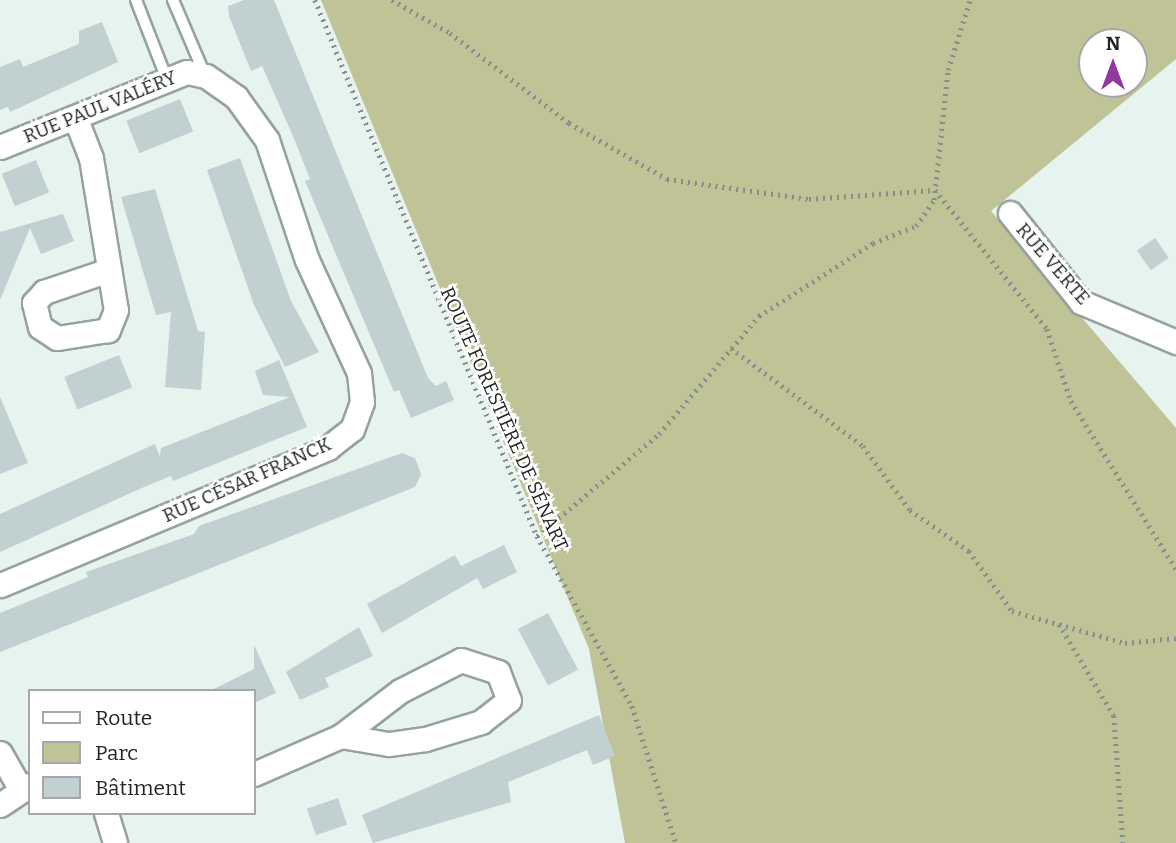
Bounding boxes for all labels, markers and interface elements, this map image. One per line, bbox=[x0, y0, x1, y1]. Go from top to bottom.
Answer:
north arrow bbox=[1078, 28, 1148, 98]
text: N bbox=[1106, 32, 1120, 55]
street label: RUE PAUL VALÉRY bbox=[20, 66, 180, 148]
street label: RUE VERTE bbox=[1011, 218, 1095, 310]
street label: ROUTE FORESTIÈRE DE SÉNART bbox=[435, 284, 573, 554]
street label: RUE CÉSAR FRANCK bbox=[159, 433, 335, 527]
legend bbox=[28, 689, 256, 815]
text: Route bbox=[95, 705, 152, 731]
text: Parc bbox=[95, 740, 138, 766]
text: Bâtiment bbox=[95, 775, 186, 801]

